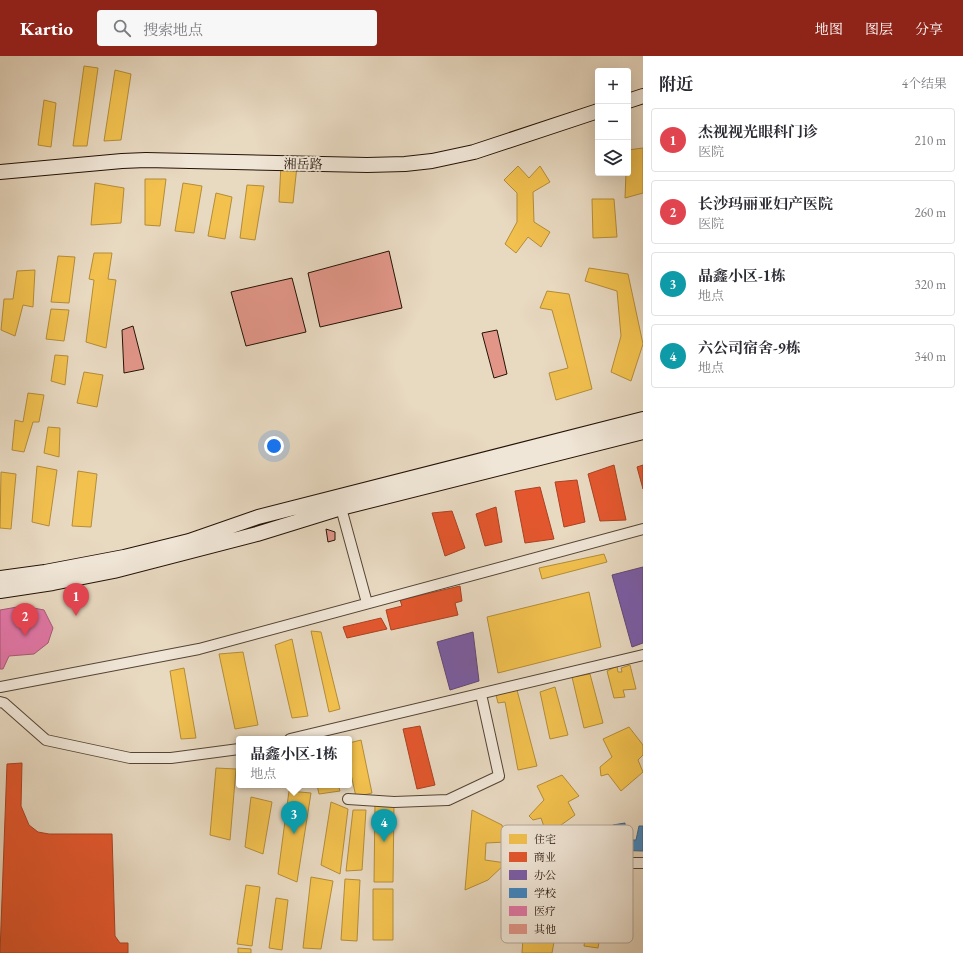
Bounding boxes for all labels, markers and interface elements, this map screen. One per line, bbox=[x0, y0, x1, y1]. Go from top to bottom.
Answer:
search box bbox=[97, 10, 377, 46]
text: Kartio bbox=[20, 16, 73, 41]
icon: search bbox=[111, 17, 133, 39]
text: 搜索地点 bbox=[143, 20, 203, 39]
text: 地图 bbox=[815, 20, 843, 38]
text: 图层 bbox=[865, 20, 893, 38]
text: 分享 bbox=[915, 20, 943, 38]
map controls bbox=[595, 68, 631, 176]
button: + bbox=[595, 68, 631, 104]
text: 附近 bbox=[659, 73, 693, 95]
text: 4个结果 bbox=[902, 75, 947, 92]
button: − bbox=[595, 104, 631, 140]
text: 杰视视光眼科门诊 bbox=[698, 122, 818, 141]
text: 1 bbox=[670, 132, 676, 149]
text: 210 m bbox=[915, 132, 946, 149]
button: layers bbox=[595, 140, 631, 176]
text: 医院 bbox=[698, 143, 724, 160]
street label: 湘岳路 bbox=[283, 155, 323, 173]
text: 长沙玛丽亚妇产医院 bbox=[698, 194, 833, 213]
text: 2 bbox=[670, 204, 676, 221]
text: 260 m bbox=[915, 204, 946, 221]
text: 医院 bbox=[698, 215, 724, 232]
text: 晶鑫小区-1栋 bbox=[698, 266, 786, 285]
text: 3 bbox=[670, 276, 676, 293]
text: 320 m bbox=[915, 276, 946, 293]
text: 地点 bbox=[698, 287, 724, 304]
text: 六公司宿舍-9栋 bbox=[698, 338, 801, 357]
text: 4 bbox=[670, 348, 676, 365]
text: 340 m bbox=[915, 348, 946, 365]
text: 地点 bbox=[698, 359, 724, 376]
your location bbox=[264, 436, 284, 456]
pin: 1 bbox=[63, 583, 89, 616]
pin: 2 bbox=[12, 603, 38, 636]
popup bbox=[236, 736, 352, 788]
text: 晶鑫小区-1栋 bbox=[250, 744, 338, 763]
text: 地点 bbox=[250, 765, 276, 782]
pin: 3 bbox=[281, 801, 307, 834]
pin: 4 bbox=[371, 809, 397, 842]
legend bbox=[501, 825, 633, 943]
text: 住宅 bbox=[534, 832, 556, 846]
text: 商业 bbox=[534, 850, 556, 864]
text: 办公 bbox=[534, 868, 556, 882]
text: 学校 bbox=[534, 886, 556, 900]
text: 医疗 bbox=[534, 904, 556, 918]
text: 其他 bbox=[534, 922, 556, 936]

